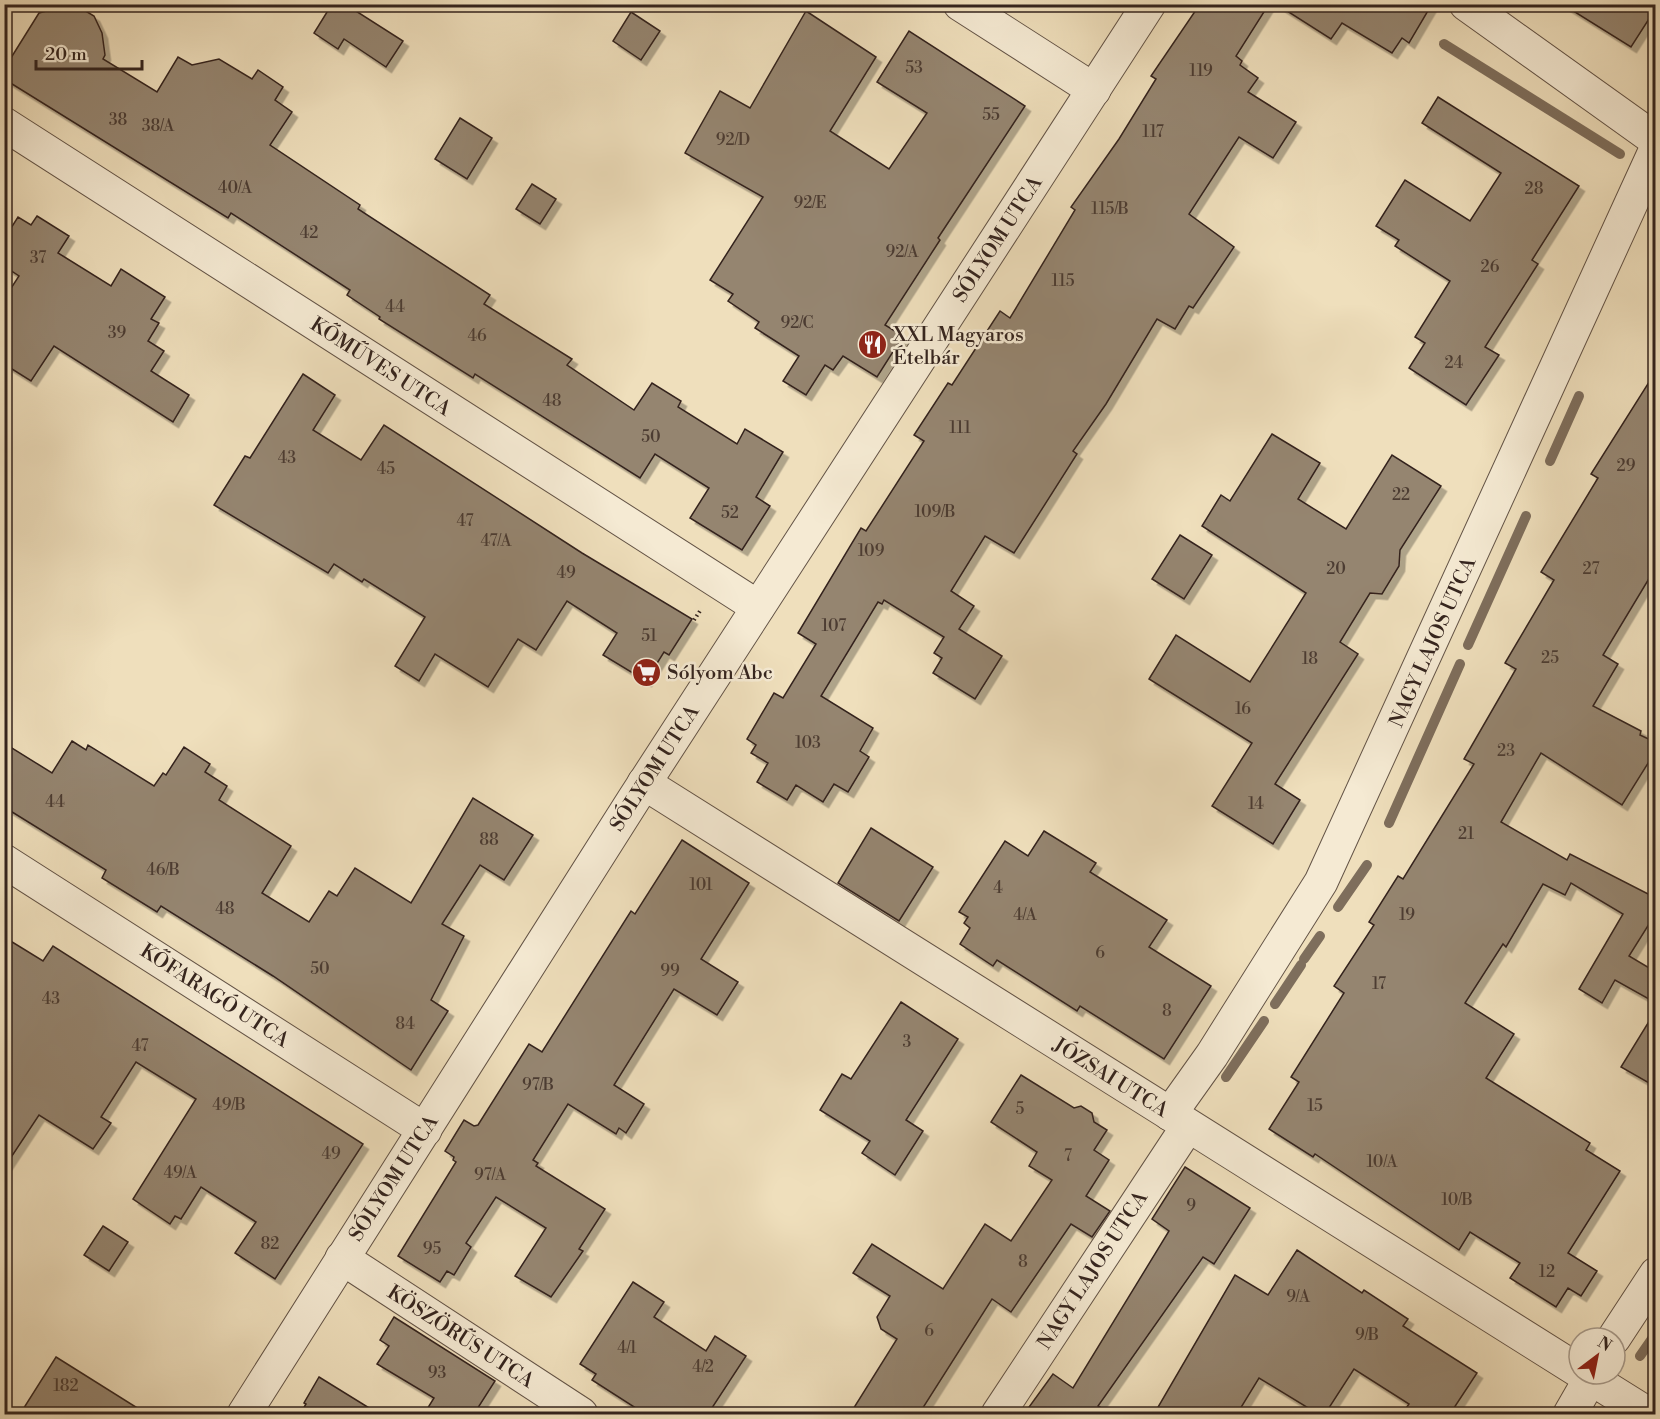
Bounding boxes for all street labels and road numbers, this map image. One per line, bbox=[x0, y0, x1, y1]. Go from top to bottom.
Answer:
street label: SÓLYOM UTCA bbox=[947, 170, 1049, 308]
street label: KŐMŰVES UTCA bbox=[305, 312, 457, 423]
street label: NAGY LAJOS UTCA bbox=[1385, 553, 1483, 732]
street label: SÓLYOM UTCA bbox=[604, 699, 706, 837]
street label: KŐFARAGÓ UTCA bbox=[135, 938, 295, 1054]
street label: JÓZSAI UTCA bbox=[1047, 1032, 1174, 1124]
street label: SÓLYOM UTCA bbox=[343, 1109, 445, 1247]
street label: NAGY LAJOS UTCA bbox=[1033, 1186, 1154, 1355]
street label: KÖSZÖRŰS UTCA bbox=[382, 1280, 540, 1395]

